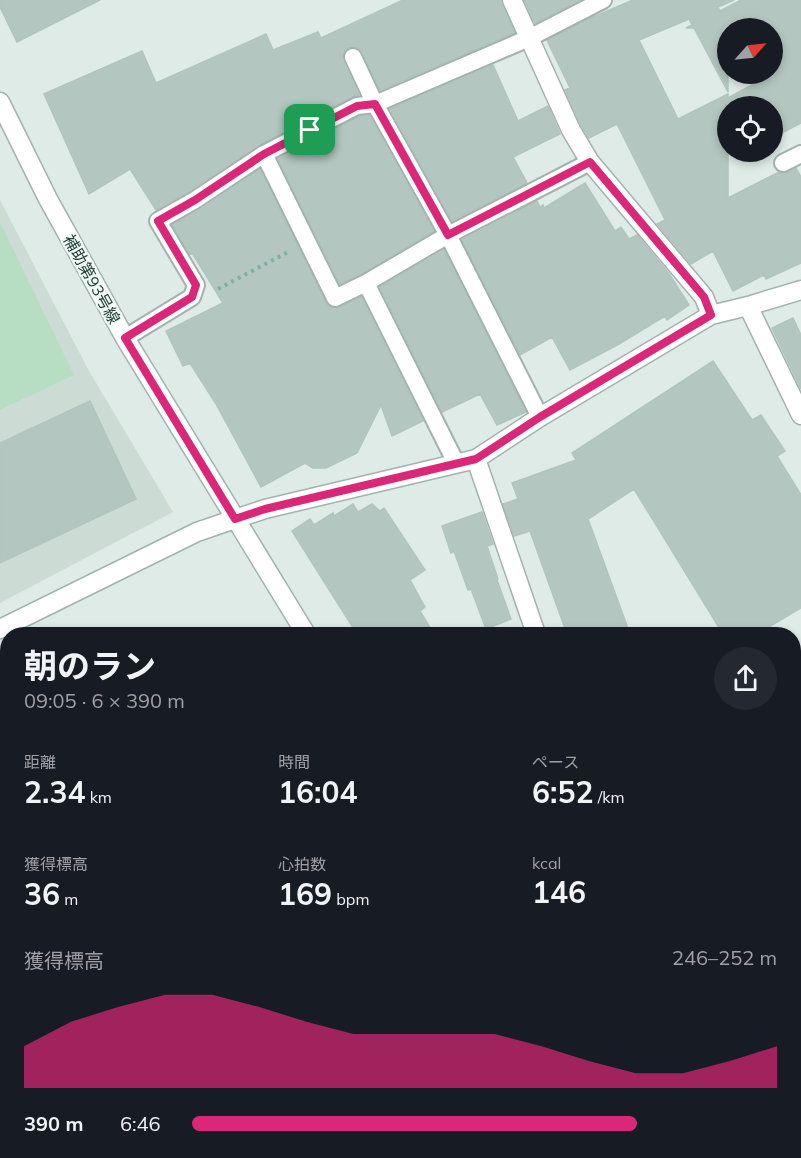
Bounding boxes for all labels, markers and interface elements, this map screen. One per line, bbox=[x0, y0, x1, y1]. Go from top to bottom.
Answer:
north arrow bbox=[717, 18, 783, 84]
map controls bbox=[717, 18, 783, 162]
button: locate bbox=[717, 96, 783, 162]
pin bbox=[284, 104, 335, 155]
icon: arrive bbox=[293, 113, 326, 146]
street label: 補助第93号線 bbox=[59, 231, 125, 327]
text: 朝のラン bbox=[24, 645, 156, 686]
button: share bbox=[714, 647, 777, 710]
text: 09:05 · 6 × 390 m bbox=[24, 688, 185, 713]
text: 距離 bbox=[24, 752, 56, 772]
text: 時間 bbox=[278, 752, 310, 772]
text: ペース bbox=[532, 752, 579, 772]
text: 2.34 bbox=[24, 773, 85, 811]
text: 16:04 bbox=[278, 773, 357, 811]
text: 6:52 bbox=[532, 773, 593, 811]
text: km bbox=[85, 787, 112, 807]
text: /km bbox=[593, 787, 624, 807]
text: kcal bbox=[532, 853, 561, 873]
text: 獲得標高 bbox=[24, 854, 88, 874]
text: 心拍数 bbox=[278, 854, 326, 874]
text: 146 bbox=[532, 873, 586, 911]
text: 36 bbox=[24, 875, 60, 913]
text: 169 bbox=[278, 875, 332, 913]
text: m bbox=[60, 889, 78, 909]
text: bpm bbox=[332, 889, 369, 909]
text: 246–252 m bbox=[672, 945, 777, 970]
text: 獲得標高 bbox=[24, 948, 104, 973]
text: 390 m bbox=[24, 1111, 83, 1136]
text: 6:46 bbox=[120, 1111, 161, 1136]

